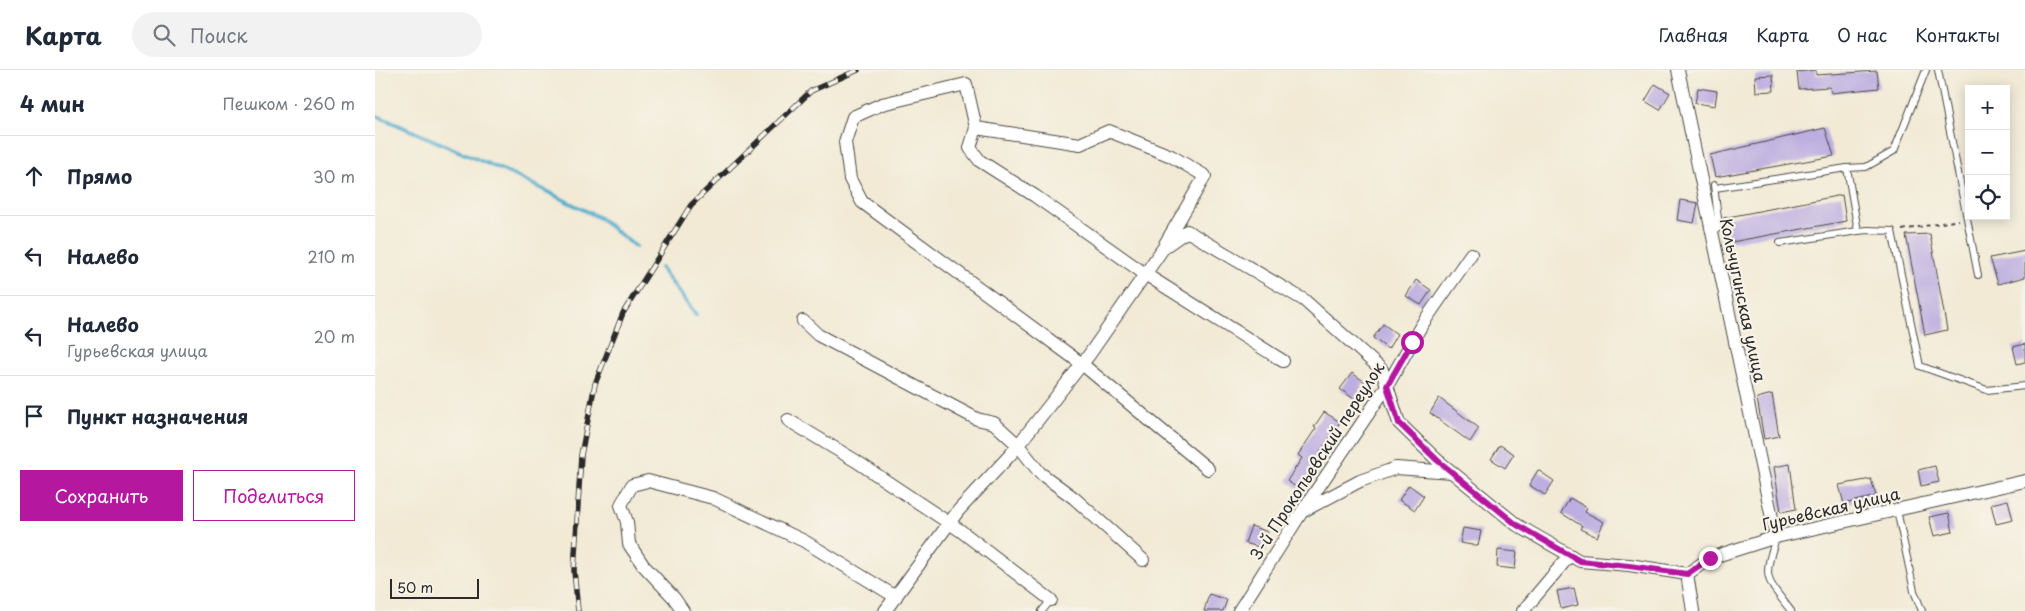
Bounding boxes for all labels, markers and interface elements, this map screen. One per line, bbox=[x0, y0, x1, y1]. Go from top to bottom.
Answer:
search box bbox=[132, 12, 482, 57]
text: Карта bbox=[25, 17, 102, 53]
icon: search bbox=[150, 21, 178, 49]
text: Поиск bbox=[190, 21, 248, 49]
text: Главная bbox=[1659, 21, 1728, 48]
text: Карта bbox=[1756, 21, 1809, 48]
text: О нас bbox=[1837, 21, 1887, 48]
text: Контакты bbox=[1915, 21, 2000, 48]
map controls bbox=[1965, 85, 2010, 220]
button: + bbox=[1965, 85, 2010, 130]
text: 4 мин bbox=[20, 87, 85, 119]
text: Пешком · 260 m bbox=[222, 91, 355, 115]
button: − bbox=[1965, 130, 2010, 175]
icon: ahead bbox=[20, 162, 48, 190]
text: Прямо bbox=[67, 162, 132, 190]
text: 30 m bbox=[313, 164, 355, 188]
button: locate bbox=[1965, 175, 2010, 220]
street label: Кольчугинская улица bbox=[1715, 215, 1773, 384]
icon: left bbox=[20, 242, 48, 270]
text: Налево bbox=[67, 242, 139, 270]
text: 210 m bbox=[307, 244, 355, 268]
text: Налево bbox=[67, 310, 139, 338]
icon: left bbox=[20, 322, 48, 350]
text: 20 m bbox=[314, 324, 355, 348]
route start bbox=[1401, 331, 1424, 354]
text: Гурьевская улица bbox=[67, 338, 208, 362]
street label: 3-й Прокопьевский переулок bbox=[1243, 356, 1390, 564]
icon: arrive bbox=[20, 402, 48, 430]
text: Пункт назначения bbox=[67, 402, 248, 430]
button: Сохранить bbox=[20, 470, 183, 521]
button: Поделиться bbox=[193, 470, 355, 521]
street label: Гурьевская улица bbox=[1760, 481, 1902, 536]
route end bbox=[1699, 547, 1722, 570]
scale bar bbox=[390, 576, 479, 599]
text: 50 m bbox=[397, 577, 433, 598]

